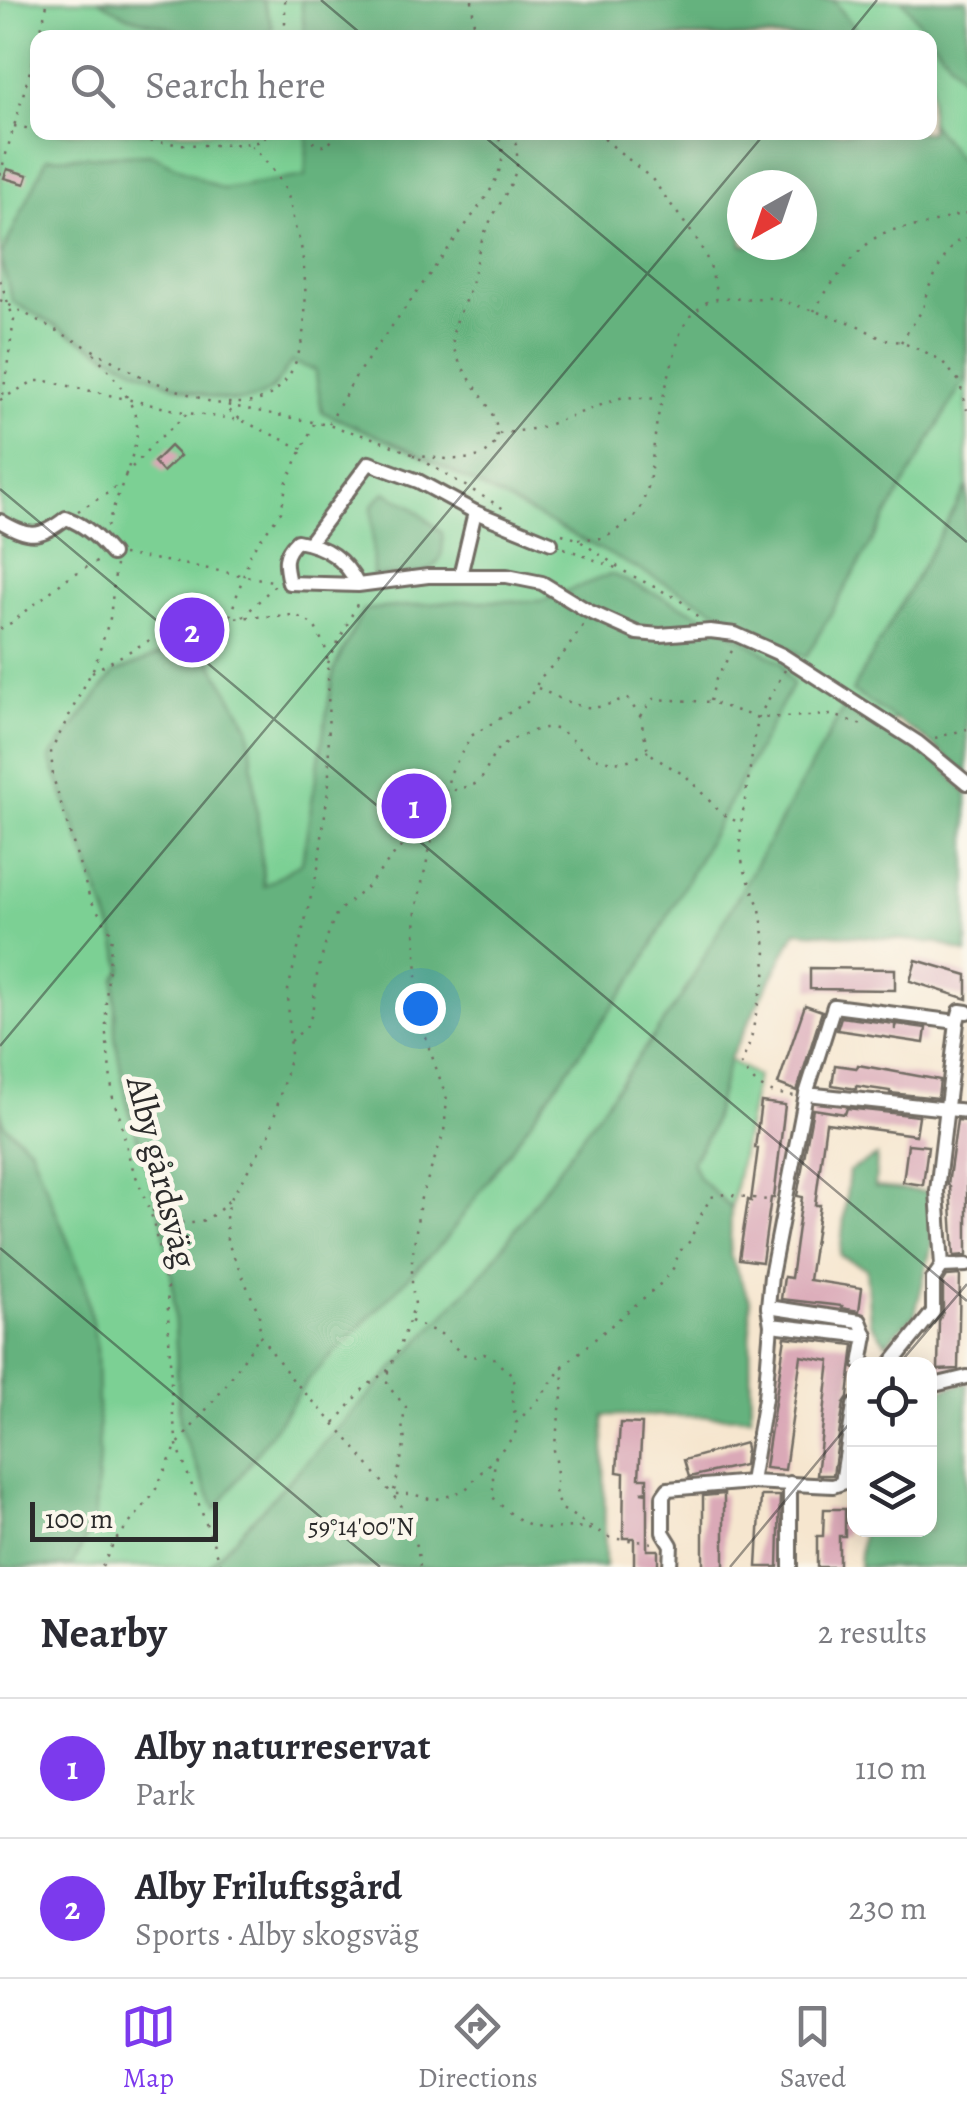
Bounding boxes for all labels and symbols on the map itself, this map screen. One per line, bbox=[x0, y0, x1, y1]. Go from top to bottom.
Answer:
north arrow bbox=[727, 170, 817, 260]
pin: 2 bbox=[160, 592, 224, 668]
pin: 1 bbox=[382, 768, 446, 844]
your location bbox=[395, 983, 446, 1034]
street label: Alby gårdsväg bbox=[115, 1070, 209, 1273]
scale bar bbox=[30, 1497, 218, 1542]
text: 59°14'00"N bbox=[308, 1510, 414, 1544]

